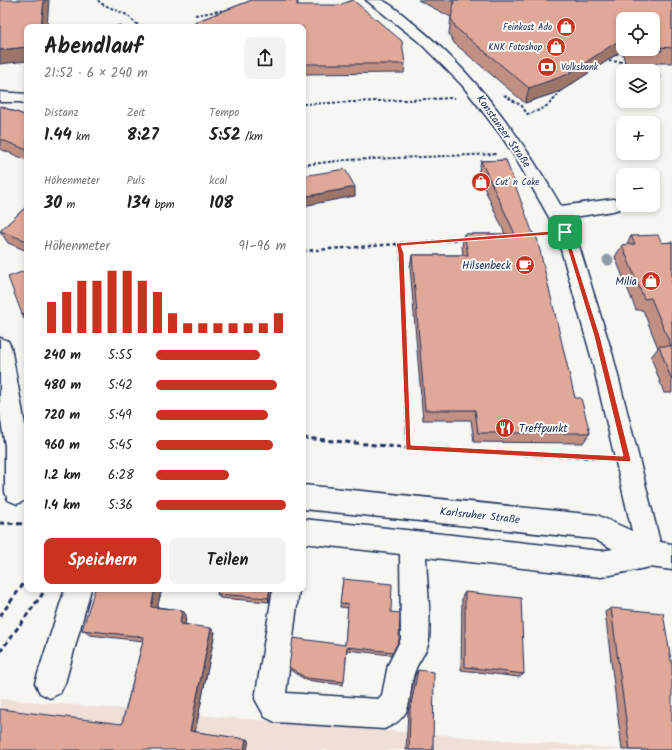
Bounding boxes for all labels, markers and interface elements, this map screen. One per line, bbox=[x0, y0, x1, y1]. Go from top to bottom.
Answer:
map controls bbox=[616, 12, 660, 212]
button: locate bbox=[616, 12, 660, 56]
shop icon: Feinkost Ado bbox=[555, 16, 577, 38]
place label: Feinkost Ado bbox=[503, 20, 552, 35]
text: Abendlauf bbox=[44, 30, 142, 65]
shop icon: KNK Fotoshop bbox=[545, 36, 567, 58]
button: share bbox=[244, 37, 286, 79]
place label: KNK Fotoshop bbox=[488, 40, 543, 55]
bank icon: Volksbank bbox=[536, 56, 558, 78]
place label: Volksbank bbox=[561, 60, 599, 75]
text: 21:52 · 6 × 240 m bbox=[44, 63, 148, 84]
button: layers bbox=[616, 64, 660, 108]
street label: Konstanzer Straße bbox=[471, 91, 535, 172]
text: Distanz bbox=[44, 104, 79, 122]
text: Zeit bbox=[127, 104, 145, 122]
text: Tempo bbox=[209, 104, 239, 122]
button: + bbox=[616, 116, 660, 160]
text: 1.44 bbox=[44, 122, 72, 149]
text: 8:27 bbox=[127, 122, 159, 149]
text: 5:52 bbox=[209, 122, 241, 149]
text: km bbox=[72, 128, 90, 146]
text: /km bbox=[241, 128, 263, 146]
button: − bbox=[616, 168, 660, 212]
shop icon: Cut' n Cake bbox=[470, 171, 492, 193]
text: Höhenmeter bbox=[44, 172, 100, 190]
text: Puls bbox=[127, 172, 145, 190]
text: kcal bbox=[209, 172, 227, 190]
place label: Cut' n Cake bbox=[495, 175, 539, 190]
text: 30 bbox=[44, 190, 62, 217]
text: 134 bbox=[127, 190, 150, 217]
text: 108 bbox=[209, 190, 233, 217]
text: m bbox=[62, 196, 75, 214]
text: bpm bbox=[150, 196, 175, 214]
pin bbox=[548, 215, 582, 249]
icon: arrive bbox=[554, 221, 576, 243]
text: Höhenmeter bbox=[44, 236, 110, 257]
text: 91–96 m bbox=[239, 236, 286, 257]
cafe icon: Hilsenbeck bbox=[514, 254, 536, 276]
place label: Hilsenbeck bbox=[462, 257, 512, 275]
shop icon: Milia bbox=[640, 270, 662, 292]
place label: Milia bbox=[615, 273, 637, 291]
text: 240 m bbox=[44, 345, 81, 366]
text: 5:55 bbox=[108, 345, 132, 366]
text: 480 m bbox=[44, 375, 81, 396]
text: 5:42 bbox=[108, 375, 133, 396]
text: 720 m bbox=[44, 405, 80, 426]
text: 5:49 bbox=[108, 405, 132, 426]
restaurant icon: Treffpunkt bbox=[494, 417, 516, 439]
place label: Treffpunkt bbox=[519, 420, 568, 438]
text: 960 m bbox=[44, 435, 80, 456]
text: 5:45 bbox=[108, 435, 132, 456]
text: 1.2 km bbox=[44, 465, 81, 486]
text: 6:28 bbox=[108, 465, 134, 486]
text: 1.4 km bbox=[44, 495, 80, 516]
text: 5:36 bbox=[108, 495, 133, 516]
street label: Karlsruher Straße bbox=[439, 503, 521, 529]
button: Speichern bbox=[44, 538, 161, 584]
button: Teilen bbox=[169, 538, 286, 584]

